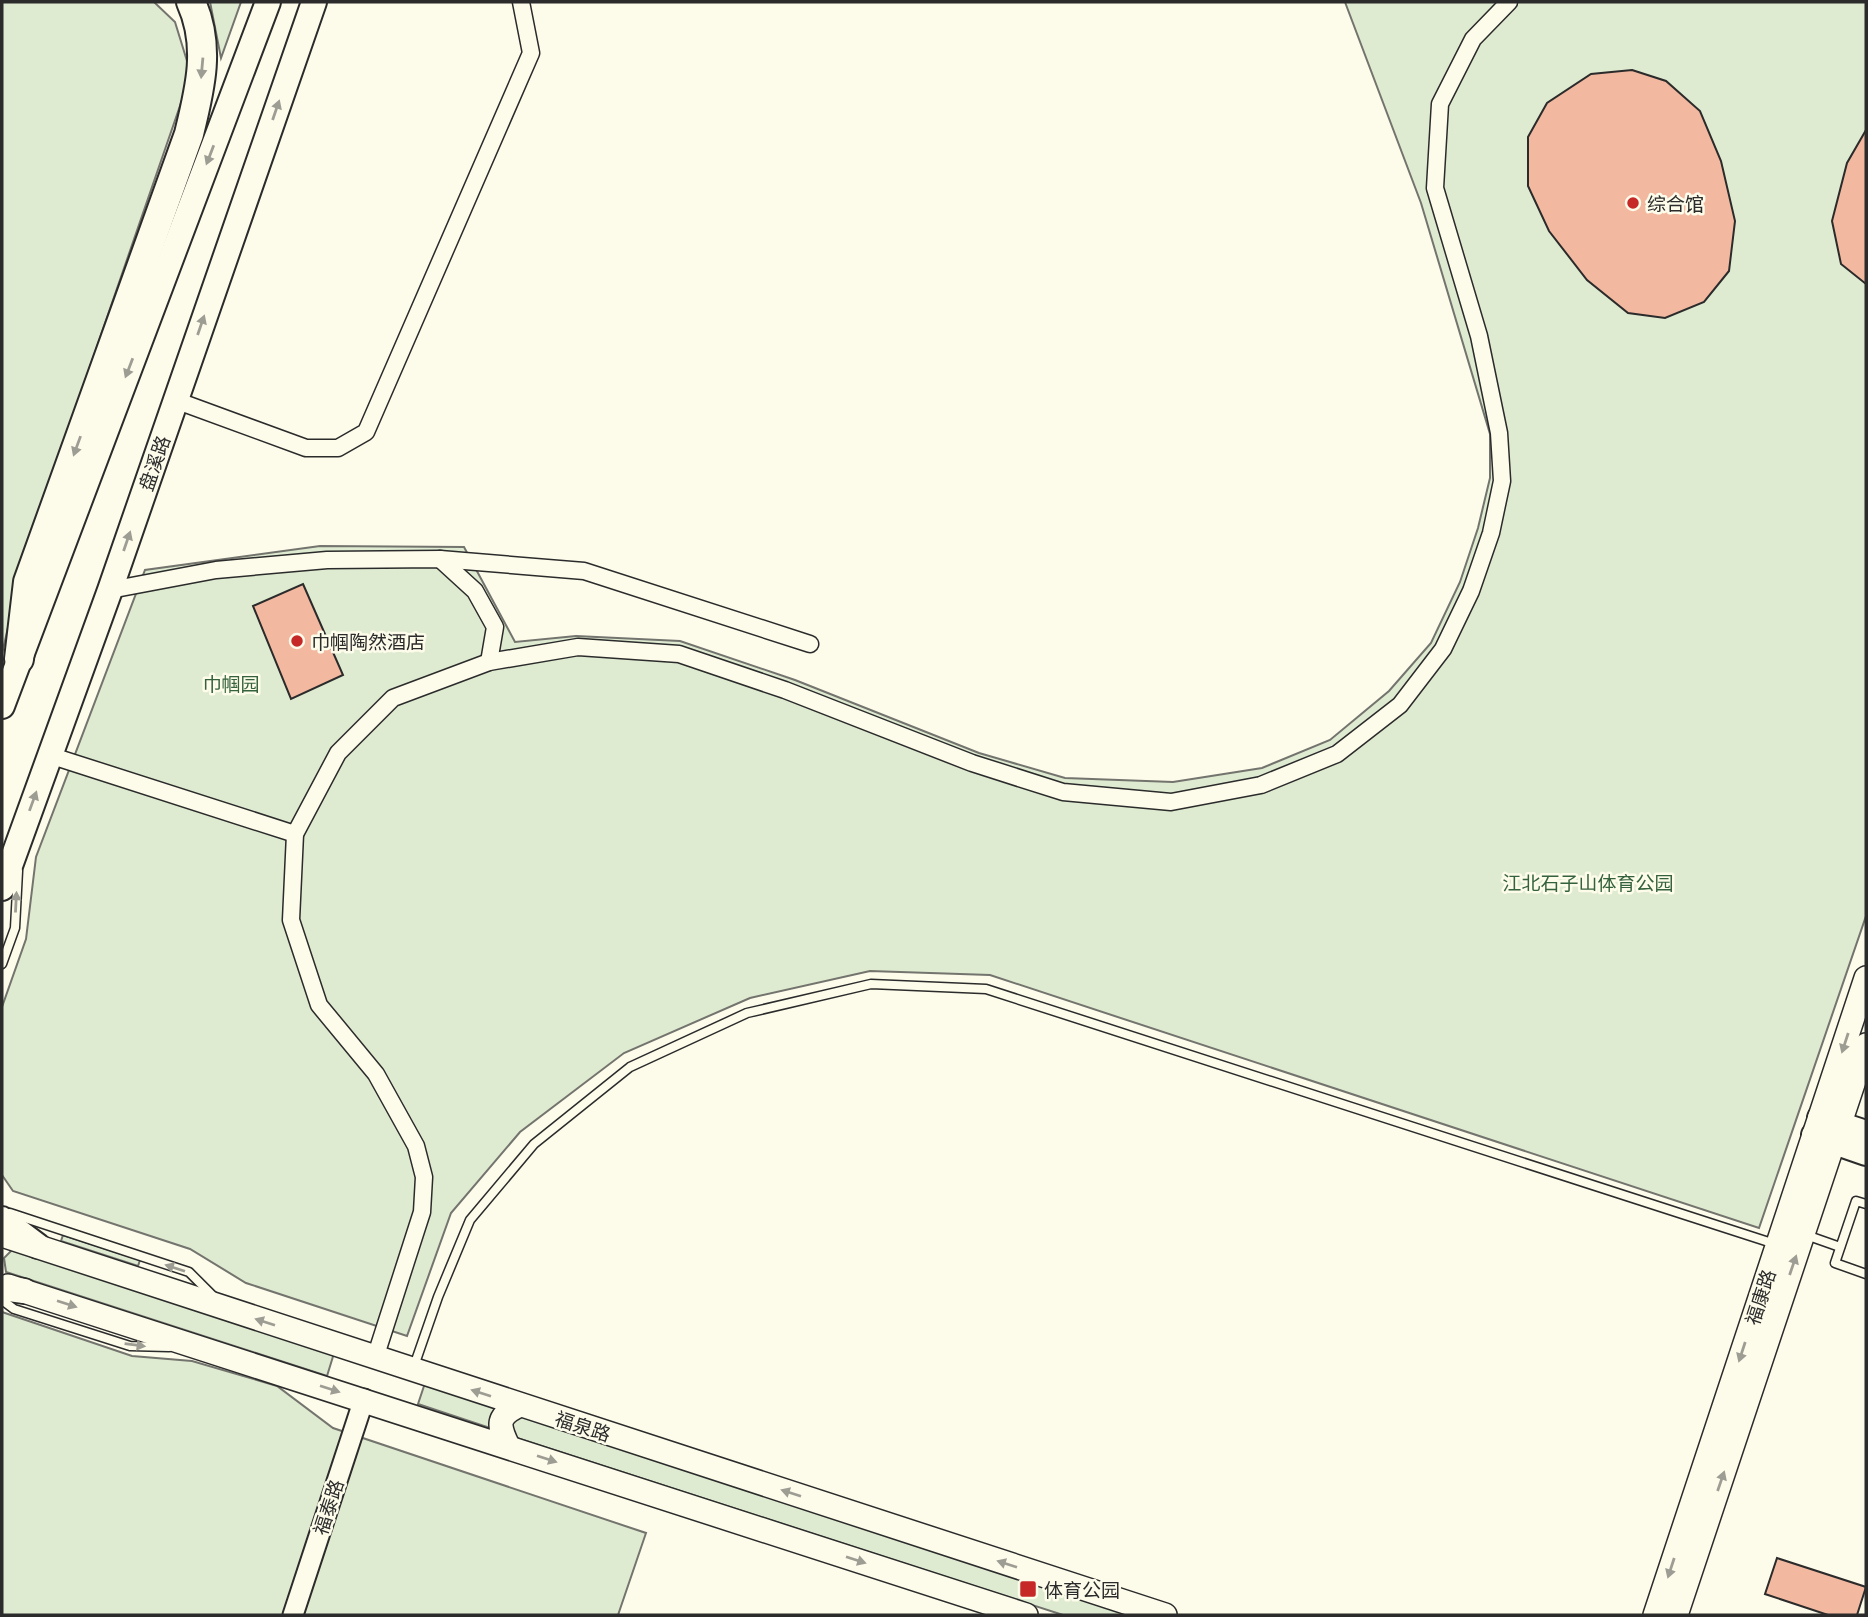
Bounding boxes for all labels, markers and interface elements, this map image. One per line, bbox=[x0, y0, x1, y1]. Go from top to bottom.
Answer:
one-way arrow bbox=[196, 57, 207, 79]
one-way arrow bbox=[271, 100, 282, 121]
one-way arrow bbox=[204, 145, 215, 166]
place label: 综合馆 bbox=[1647, 192, 1704, 215]
marker: 综合馆 bbox=[1625, 195, 1641, 211]
one-way arrow bbox=[196, 315, 207, 336]
one-way arrow bbox=[124, 357, 135, 378]
street label: 盘溪路 bbox=[134, 432, 174, 494]
one-way arrow bbox=[71, 435, 82, 456]
one-way arrow bbox=[122, 530, 133, 551]
place label: 巾帼陶然酒店 bbox=[311, 630, 425, 653]
marker: 巾帼陶然酒店 bbox=[289, 633, 305, 649]
park label: 巾帼园 bbox=[202, 672, 260, 695]
one-way arrow bbox=[28, 790, 39, 811]
park label: 江北石子山体育公园 bbox=[1502, 871, 1674, 894]
one-way arrow bbox=[11, 891, 22, 913]
one-way arrow bbox=[1839, 1032, 1849, 1053]
one-way arrow bbox=[1788, 1255, 1799, 1276]
one-way arrow bbox=[164, 1262, 185, 1272]
street label: 福康路 bbox=[1740, 1266, 1780, 1328]
one-way arrow bbox=[56, 1300, 77, 1310]
one-way arrow bbox=[255, 1316, 276, 1327]
one-way arrow bbox=[124, 1339, 146, 1350]
one-way arrow bbox=[1736, 1341, 1747, 1362]
one-way arrow bbox=[320, 1384, 341, 1394]
one-way arrow bbox=[471, 1387, 492, 1398]
street label: 福泉路 bbox=[552, 1406, 614, 1446]
one-way arrow bbox=[536, 1454, 557, 1465]
one-way arrow bbox=[1716, 1470, 1727, 1491]
street label: 福泰路 bbox=[308, 1476, 348, 1538]
one-way arrow bbox=[780, 1488, 801, 1498]
one-way arrow bbox=[846, 1555, 867, 1566]
one-way arrow bbox=[1665, 1557, 1676, 1578]
one-way arrow bbox=[997, 1558, 1018, 1569]
place label: 体育公园 bbox=[1044, 1578, 1120, 1601]
marker: 体育公园 bbox=[1018, 1579, 1038, 1599]

